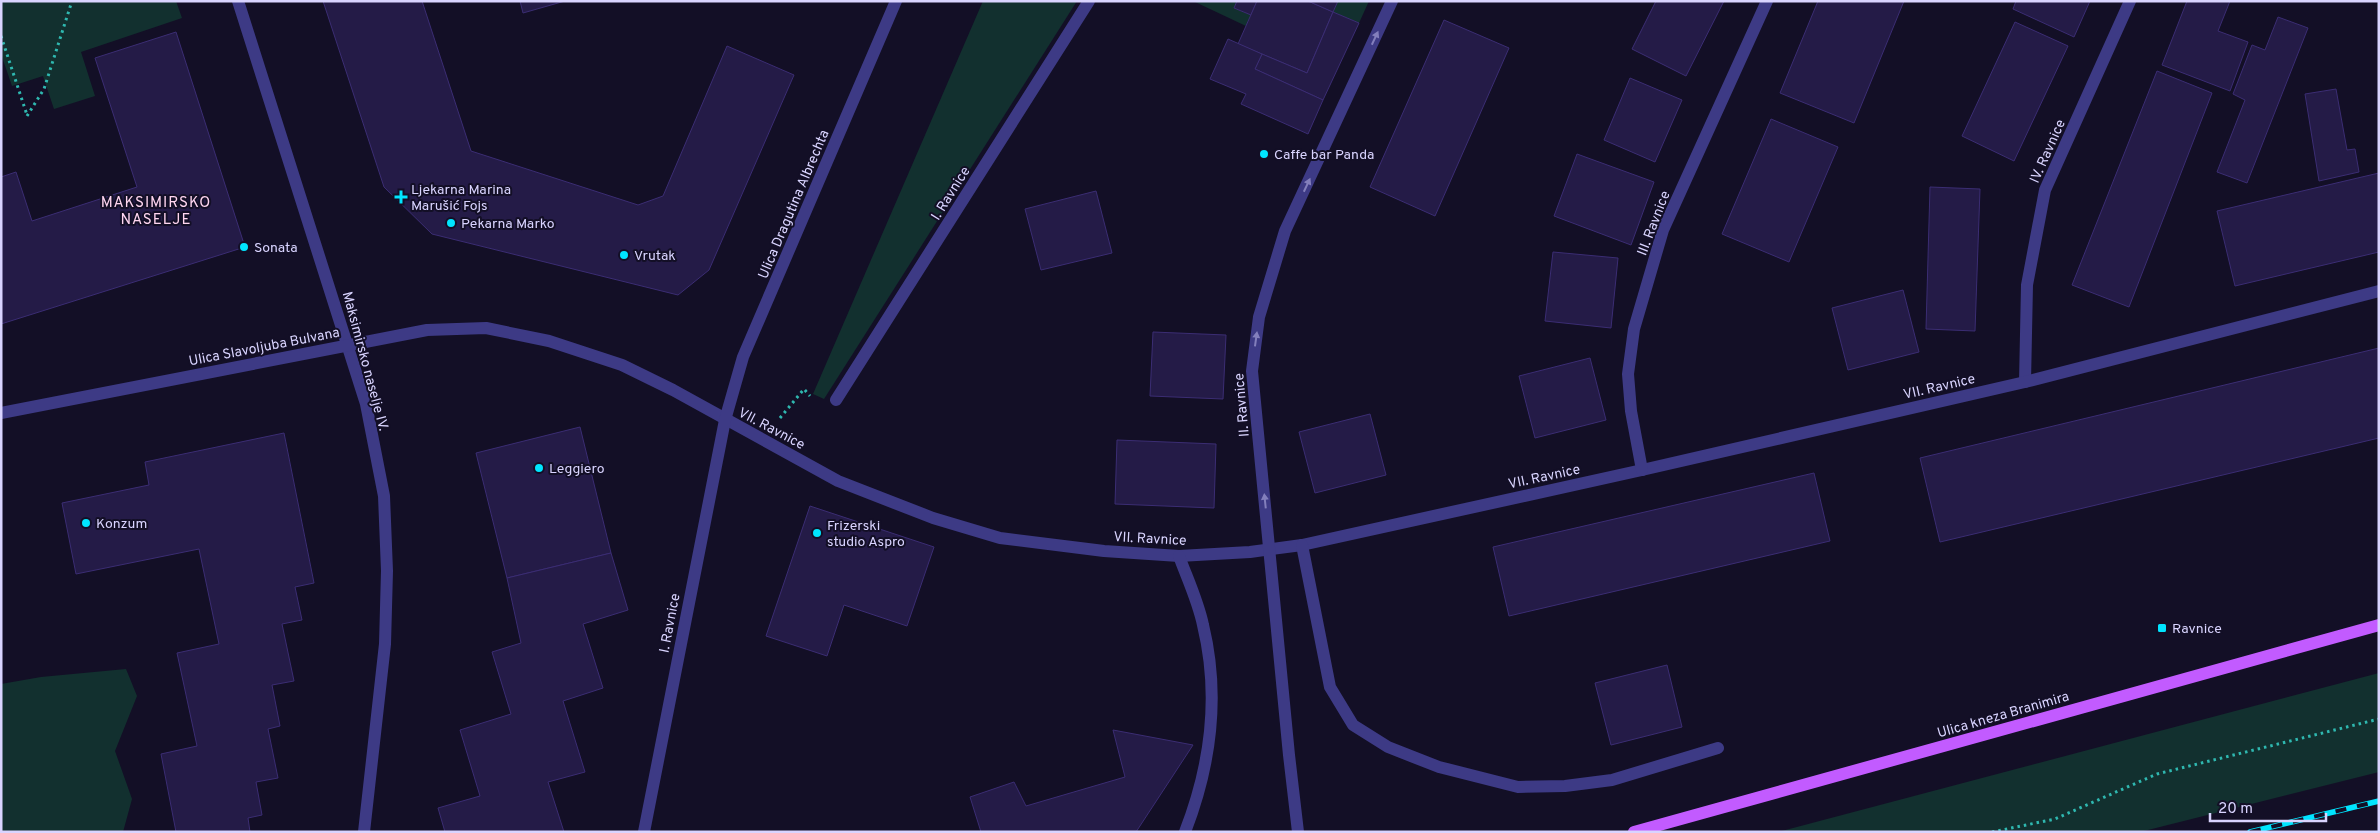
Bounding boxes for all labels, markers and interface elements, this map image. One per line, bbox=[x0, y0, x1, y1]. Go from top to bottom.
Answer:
one-way arrow bbox=[1372, 31, 1380, 45]
street label: IV. Ravnice bbox=[2027, 117, 2070, 186]
street label: Ulica Dragutina Albrechta bbox=[755, 128, 833, 282]
place label: Caffe bar Panda bbox=[1274, 147, 1374, 164]
marker: Caffe bar Panda bbox=[1258, 148, 1270, 160]
street label: I. Ravnice bbox=[928, 164, 974, 224]
one-way arrow bbox=[1302, 178, 1311, 193]
place label: Ljekarna Marina Marušić Fojs bbox=[411, 182, 511, 215]
street label: III. Ravnice bbox=[1634, 189, 1675, 258]
marker: Ljekarna Marina Marušić Fojs bbox=[395, 191, 407, 203]
district label: MAKSIMIRSKO NASELJE bbox=[101, 194, 211, 230]
place label: Pekarna Marko bbox=[461, 216, 555, 233]
marker: Pekarna Marko bbox=[445, 217, 457, 229]
place label: Sonata bbox=[254, 240, 298, 257]
marker: Sonata bbox=[238, 241, 250, 253]
place label: Vrutak bbox=[634, 248, 676, 265]
marker: Vrutak bbox=[618, 249, 630, 261]
street label: Maksimirsko naselje IV. bbox=[338, 290, 391, 433]
street label: Ulica Slavoljuba Bulvana bbox=[187, 324, 341, 370]
one-way arrow bbox=[1253, 331, 1261, 347]
street label: VII. Ravnice bbox=[1902, 371, 1977, 404]
street label: II. Ravnice bbox=[1231, 372, 1254, 438]
street label: VII. Ravnice bbox=[735, 405, 808, 454]
place label: Leggiero bbox=[549, 461, 605, 478]
marker: Leggiero bbox=[533, 462, 545, 474]
street label: VII. Ravnice bbox=[1507, 462, 1582, 493]
one-way arrow bbox=[1261, 492, 1269, 508]
place label: Konzum bbox=[96, 516, 147, 533]
marker: Konzum bbox=[80, 517, 92, 529]
place label: Frizerski studio Aspro bbox=[827, 518, 905, 551]
marker: Frizerski studio Aspro bbox=[811, 527, 823, 539]
street label: VII. Ravnice bbox=[1113, 529, 1187, 550]
street label: I. Ravnice bbox=[656, 592, 685, 654]
place label: Ravnice bbox=[2172, 621, 2222, 638]
marker: Ravnice bbox=[2156, 622, 2168, 634]
street label: Ulica kneza Branimira bbox=[1936, 688, 2071, 742]
scale bar bbox=[2210, 790, 2326, 822]
text: 20 m bbox=[2218, 800, 2253, 819]

